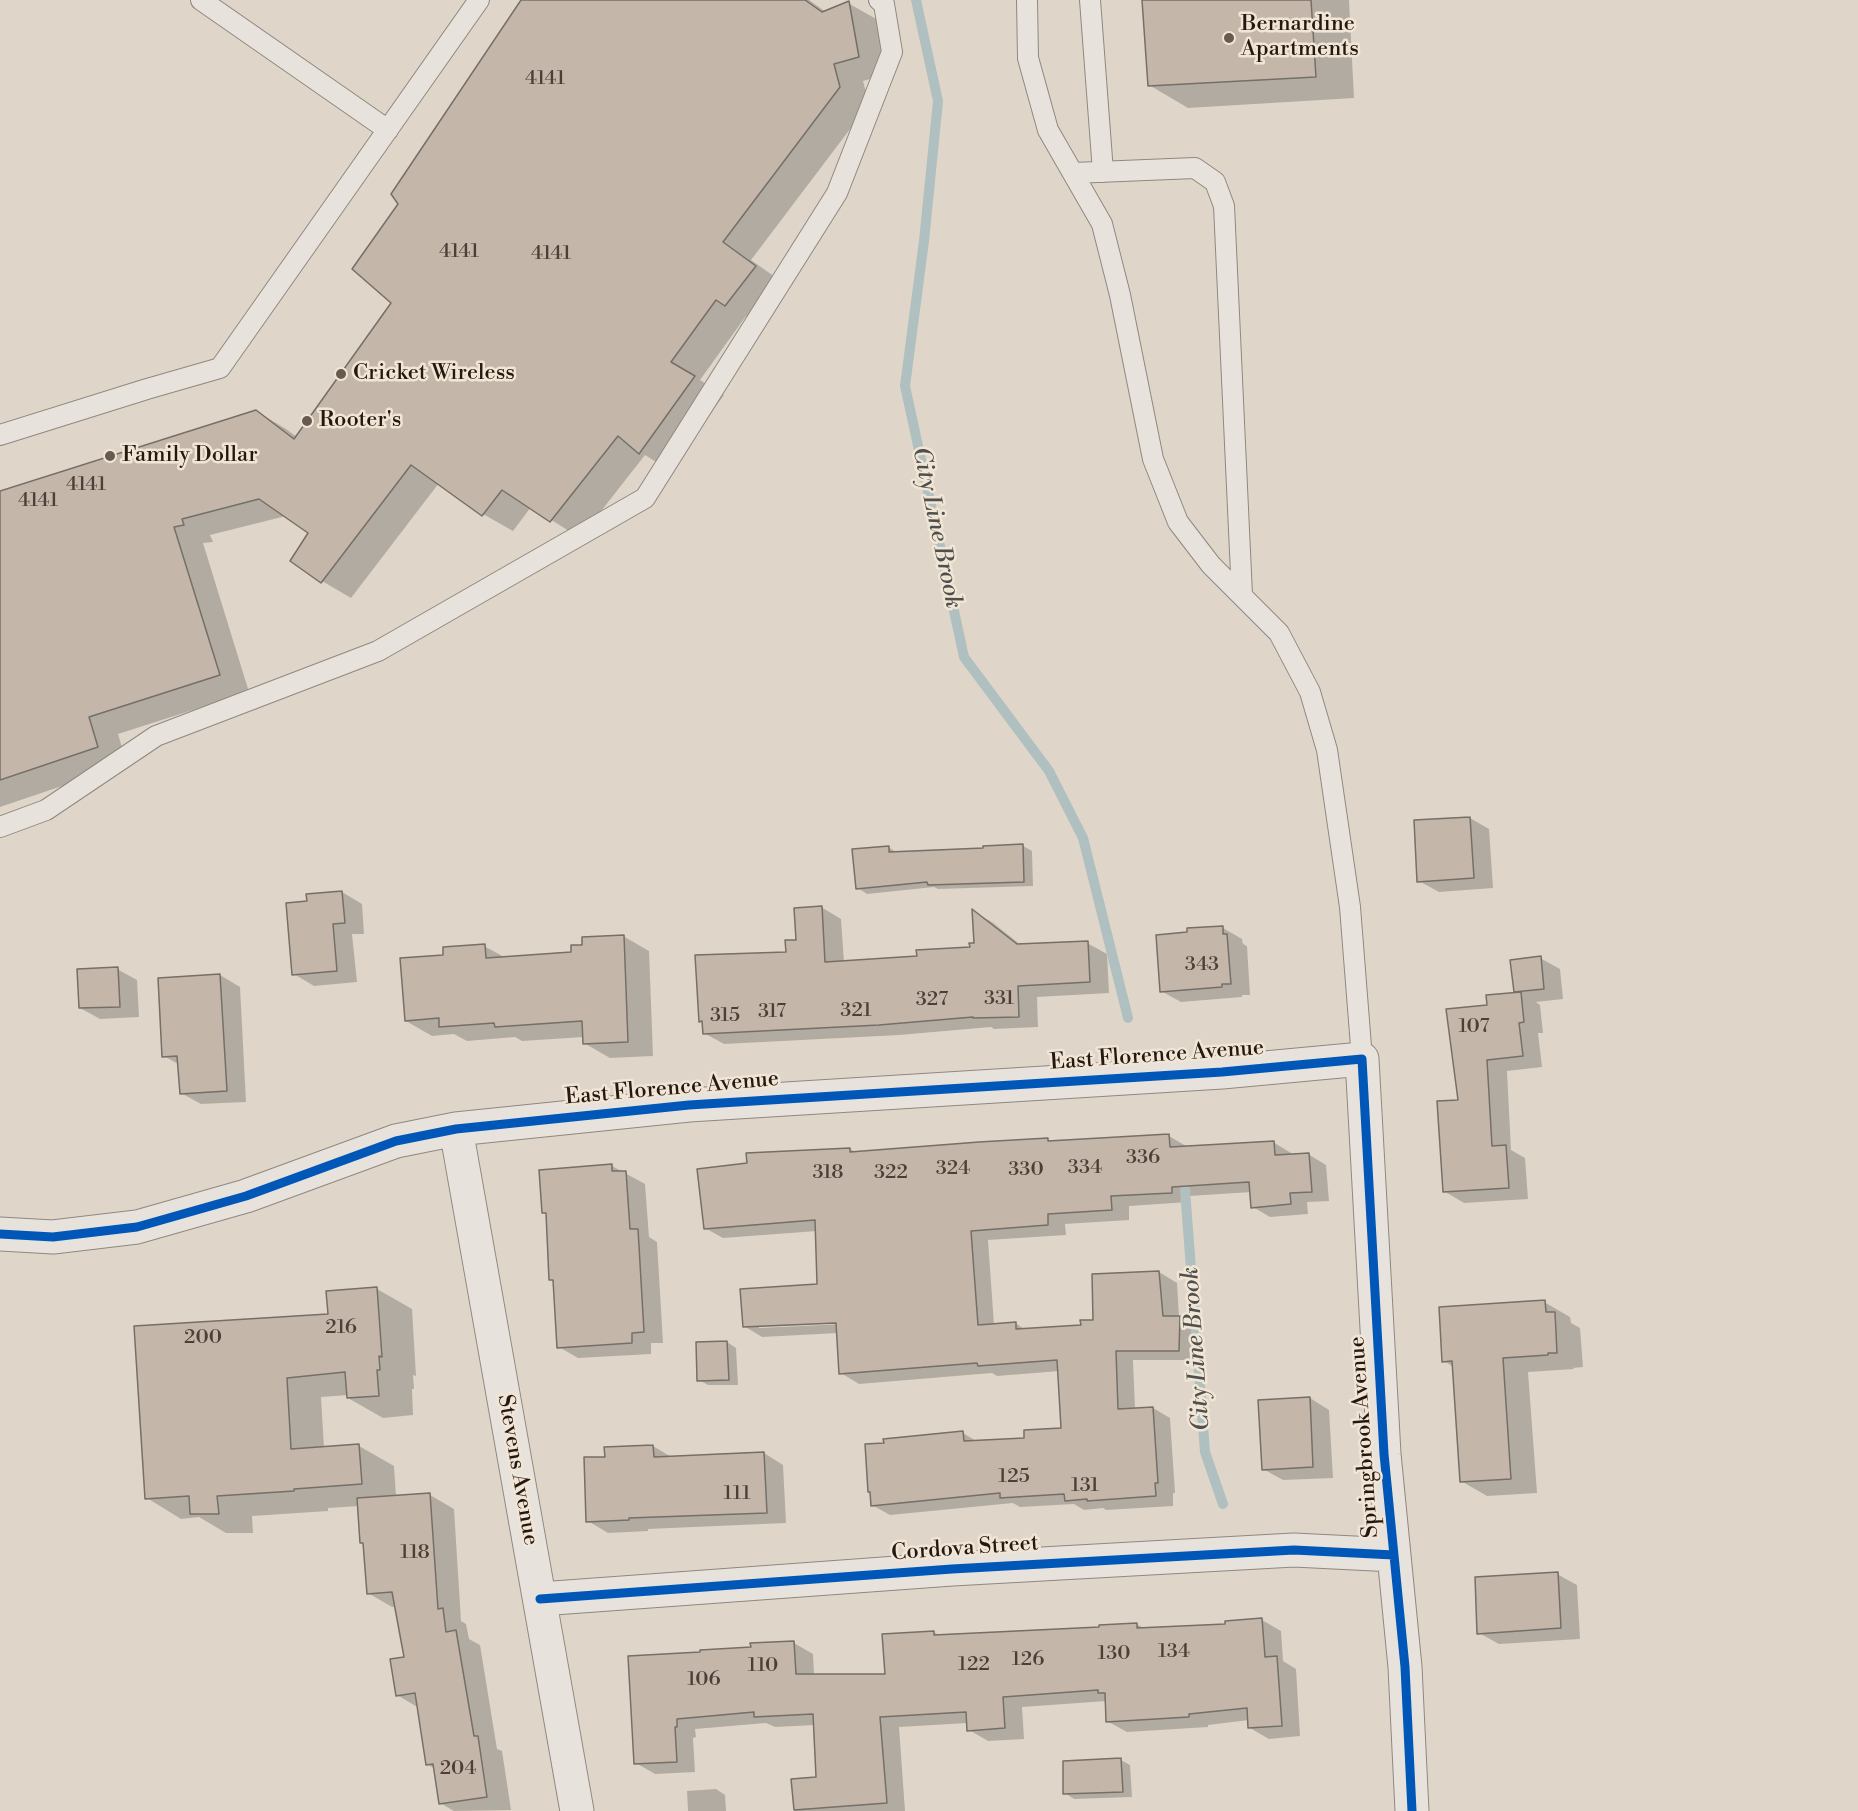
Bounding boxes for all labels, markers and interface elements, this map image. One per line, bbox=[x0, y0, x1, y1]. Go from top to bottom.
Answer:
place label: Bernardine Apartments bbox=[1241, 12, 1359, 63]
marker: Bernardine Apartments bbox=[1222, 31, 1236, 45]
house number: 4141 bbox=[525, 67, 565, 91]
house number: 4141 bbox=[439, 240, 479, 264]
house number: 4141 bbox=[531, 242, 571, 266]
place label: Cricket Wireless bbox=[353, 361, 515, 387]
marker: Cricket Wireless bbox=[334, 367, 348, 381]
place label: Rooter's bbox=[319, 408, 401, 434]
marker: Rooter's bbox=[300, 414, 314, 428]
place label: Family Dollar bbox=[122, 443, 258, 469]
water label: City Line Brook bbox=[905, 445, 967, 611]
marker: Family Dollar bbox=[103, 449, 117, 463]
house number: 4141 bbox=[66, 473, 106, 497]
house number: 4141 bbox=[18, 489, 58, 513]
house number: 343 bbox=[1185, 953, 1219, 977]
house number: 331 bbox=[984, 987, 1014, 1011]
house number: 327 bbox=[916, 988, 948, 1012]
house number: 321 bbox=[840, 999, 872, 1023]
house number: 317 bbox=[758, 1000, 786, 1024]
house number: 315 bbox=[710, 1004, 740, 1028]
house number: 107 bbox=[1458, 1015, 1490, 1039]
street label: East Florence Avenue bbox=[1049, 1035, 1265, 1077]
street label: East Florence Avenue bbox=[564, 1066, 780, 1112]
house number: 336 bbox=[1126, 1146, 1160, 1170]
house number: 334 bbox=[1068, 1156, 1102, 1180]
house number: 324 bbox=[936, 1157, 970, 1181]
house number: 330 bbox=[1008, 1158, 1044, 1182]
house number: 318 bbox=[812, 1161, 844, 1185]
house number: 322 bbox=[874, 1161, 908, 1185]
water label: City Line Brook bbox=[1177, 1266, 1217, 1432]
house number: 216 bbox=[325, 1316, 357, 1340]
house number: 200 bbox=[184, 1326, 222, 1350]
street label: Springbrook Avenue bbox=[1345, 1335, 1385, 1539]
street label: Stevens Avenue bbox=[491, 1392, 543, 1548]
house number: 125 bbox=[998, 1465, 1030, 1489]
house number: 131 bbox=[1071, 1474, 1099, 1498]
house number: 111 bbox=[723, 1482, 751, 1506]
street label: Cordova Street bbox=[891, 1531, 1039, 1567]
house number: 118 bbox=[400, 1541, 430, 1565]
house number: 134 bbox=[1158, 1640, 1190, 1664]
house number: 130 bbox=[1098, 1642, 1130, 1666]
house number: 126 bbox=[1012, 1648, 1044, 1672]
house number: 122 bbox=[958, 1653, 990, 1677]
house number: 110 bbox=[748, 1654, 778, 1678]
house number: 106 bbox=[687, 1668, 721, 1692]
house number: 204 bbox=[440, 1757, 476, 1781]

